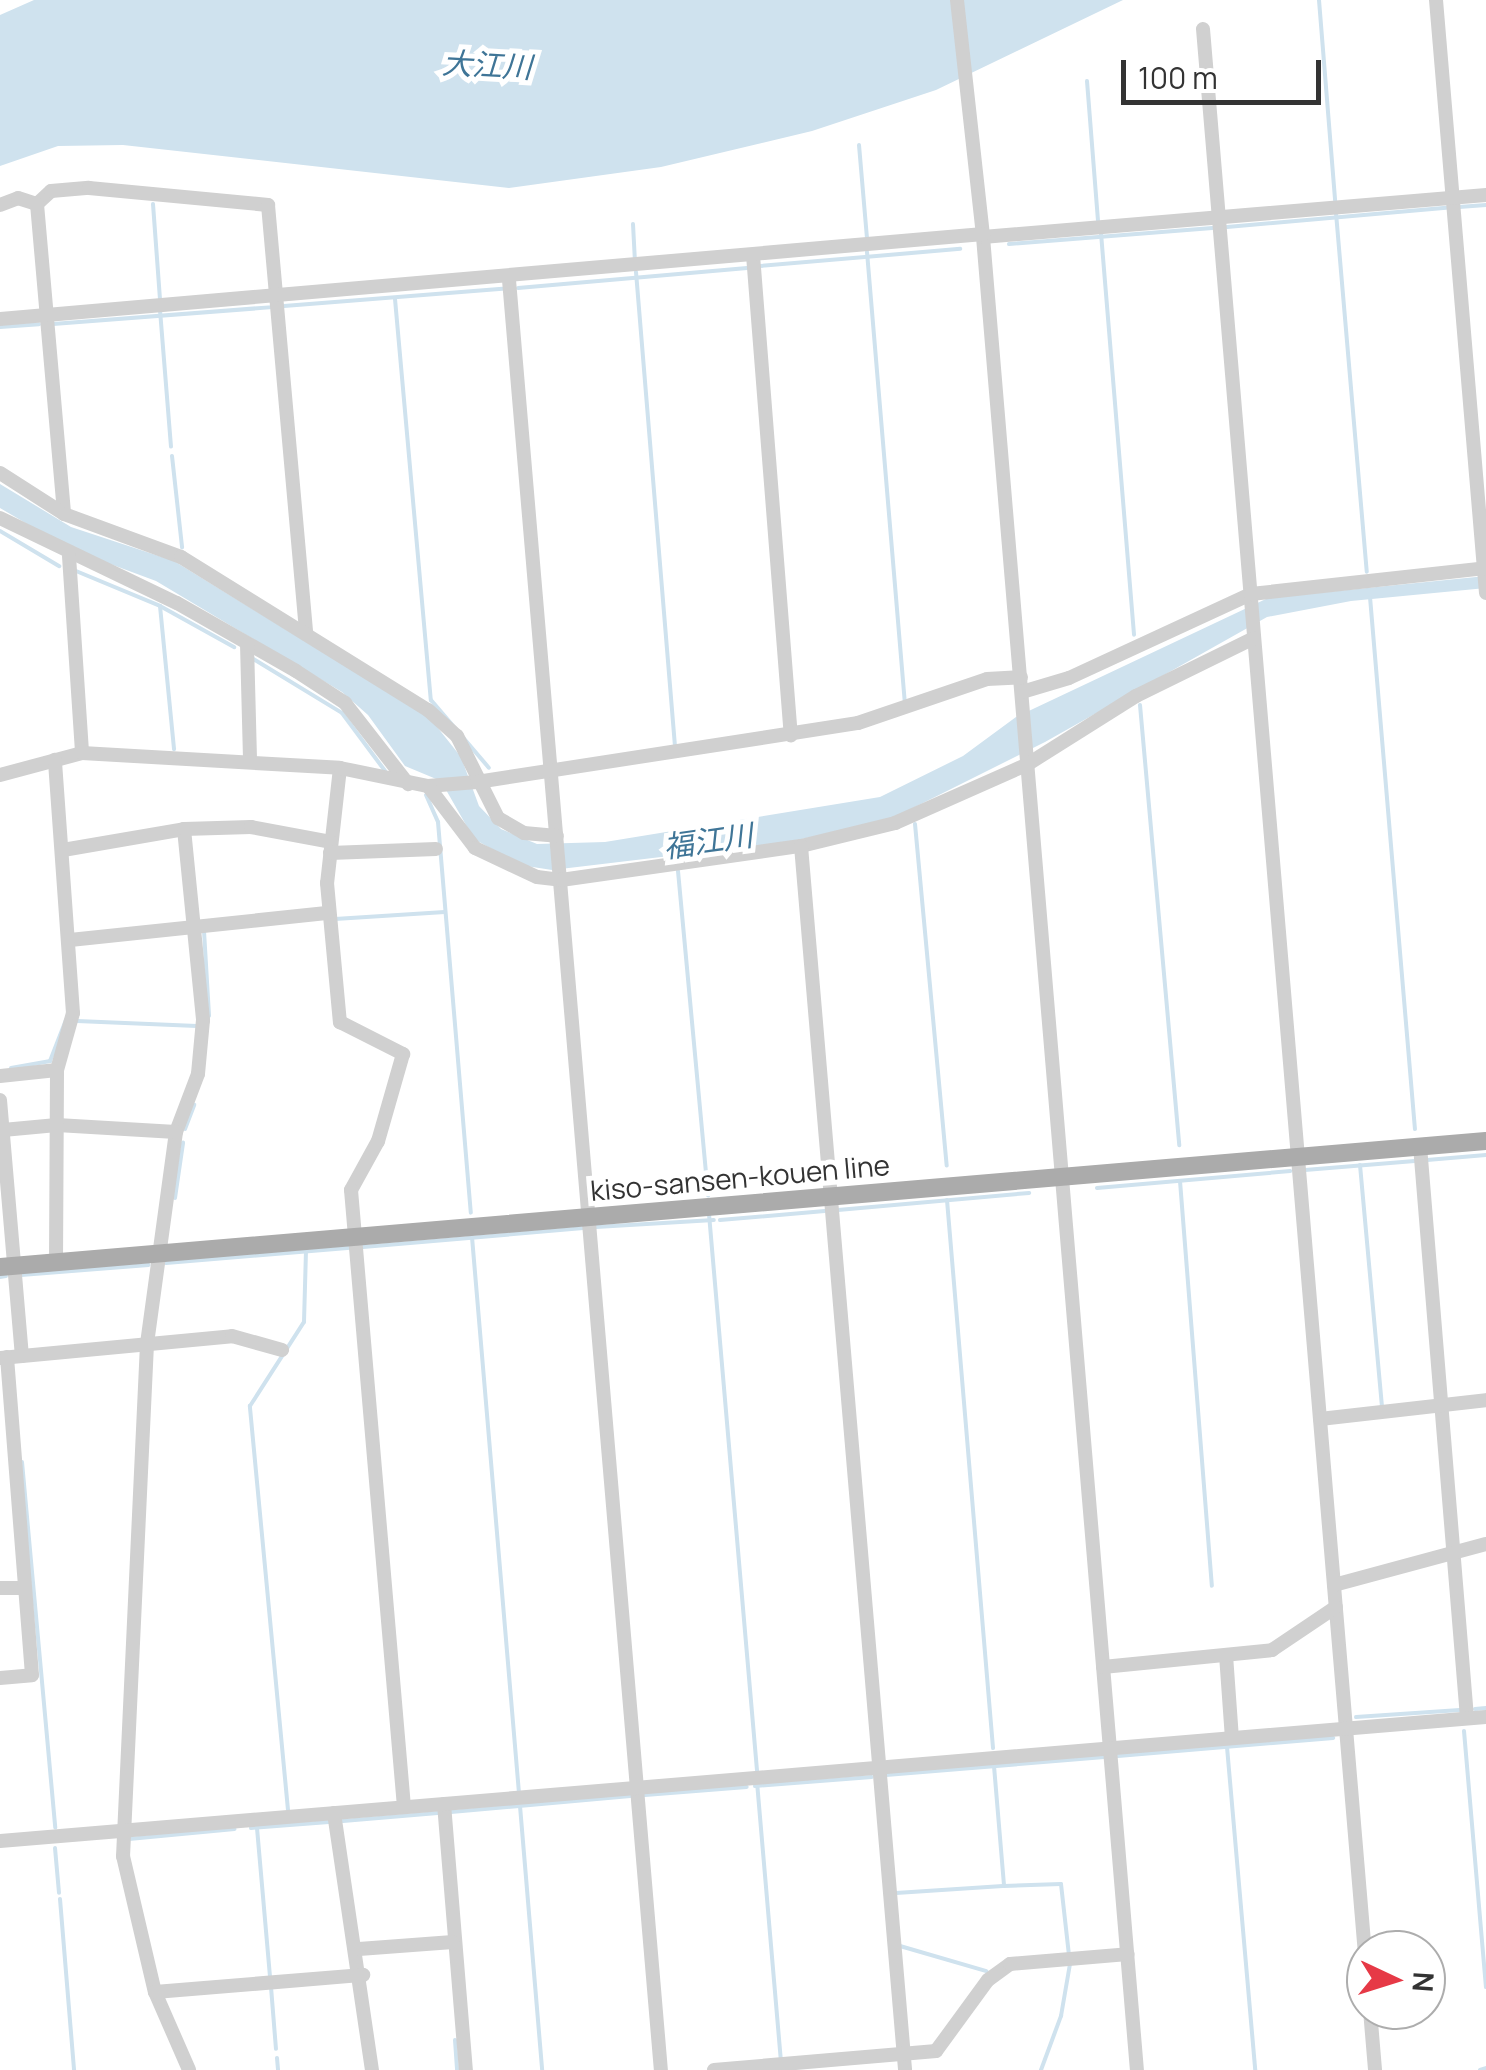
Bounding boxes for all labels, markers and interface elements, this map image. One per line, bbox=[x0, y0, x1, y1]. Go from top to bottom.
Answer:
scale bar bbox=[1126, 40, 1326, 102]
water label: 大江川 bbox=[441, 45, 533, 85]
text: 100 m bbox=[1138, 57, 1218, 98]
water label: 福江川 bbox=[661, 817, 755, 865]
street label: kiso-sansen-kouen line bbox=[589, 1147, 891, 1207]
north arrow bbox=[1346, 1930, 1446, 2030]
text: N bbox=[1404, 1971, 1444, 1993]

